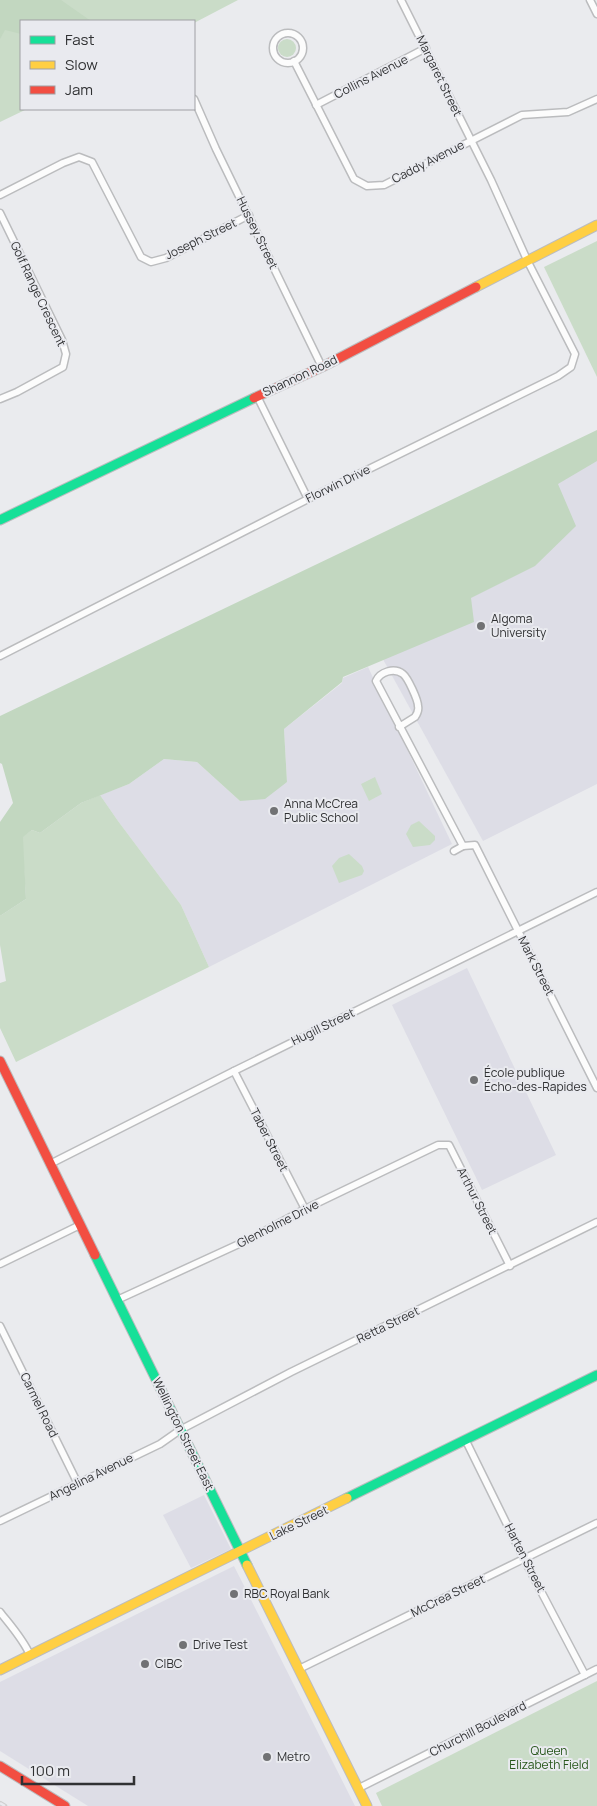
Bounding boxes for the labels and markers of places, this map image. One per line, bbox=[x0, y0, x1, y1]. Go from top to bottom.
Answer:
place label: Algoma University bbox=[491, 610, 547, 641]
marker: Algoma University bbox=[475, 620, 487, 632]
place label: Anna McCrea Public School bbox=[284, 795, 358, 826]
marker: Anna McCrea Public School bbox=[268, 805, 280, 817]
place label: École publique Écho-des-Rapides bbox=[484, 1064, 587, 1095]
marker: École publique Écho-des-Rapides bbox=[468, 1074, 480, 1086]
place label: RBC Royal Bank bbox=[244, 1585, 330, 1602]
marker: RBC Royal Bank bbox=[228, 1588, 240, 1600]
place label: Drive Test bbox=[193, 1636, 248, 1653]
marker: Drive Test bbox=[177, 1639, 189, 1651]
place label: CIBC bbox=[155, 1655, 183, 1672]
marker: CIBC bbox=[139, 1658, 151, 1670]
place label: Metro bbox=[277, 1748, 310, 1765]
marker: Metro bbox=[261, 1751, 273, 1763]

